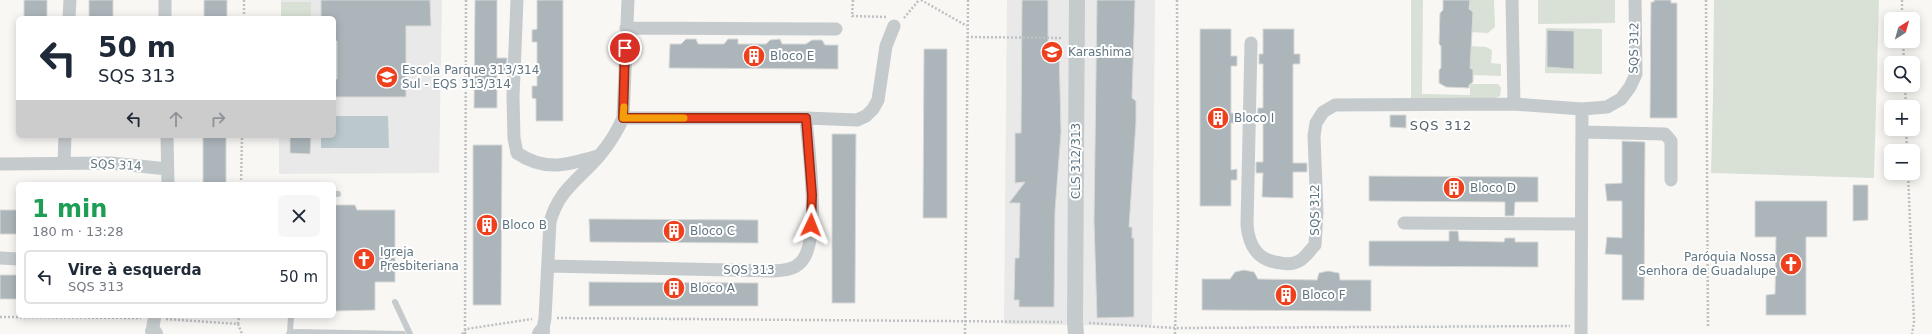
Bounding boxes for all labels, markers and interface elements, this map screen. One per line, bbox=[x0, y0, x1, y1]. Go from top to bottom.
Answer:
north arrow bbox=[1884, 12, 1920, 48]
map controls bbox=[1884, 12, 1920, 180]
street label: SQS 312 bbox=[1627, 22, 1641, 74]
text: 50 m bbox=[98, 31, 176, 64]
pin bbox=[608, 31, 642, 65]
icon: left bbox=[32, 32, 84, 84]
icon: arrive bbox=[614, 37, 636, 59]
school or university icon: Karashima bbox=[1039, 39, 1065, 65]
building icon: Bloco E bbox=[741, 43, 767, 69]
place label: Karashima bbox=[1068, 45, 1132, 59]
place label: Bloco E bbox=[770, 49, 814, 63]
button: search bbox=[1884, 56, 1920, 92]
place label: Escola Parque 313/314 Sul - EQS 313/314 bbox=[402, 63, 539, 91]
school or university icon: Escola Parque 313/314 Sul - EQS 313/314 bbox=[374, 64, 400, 90]
text: SQS 313 bbox=[98, 65, 175, 86]
button: + bbox=[1884, 100, 1920, 136]
building icon: Bloco I bbox=[1205, 105, 1231, 131]
icon: left bbox=[123, 108, 145, 130]
icon: ahead bbox=[165, 108, 187, 130]
icon: right bbox=[207, 108, 229, 130]
place label: Bloco I bbox=[1234, 111, 1274, 125]
district label: SQS 312 bbox=[1410, 118, 1472, 133]
street label: CLS 312/313 bbox=[1069, 123, 1083, 199]
button: − bbox=[1884, 144, 1920, 180]
street label: SQS 314 bbox=[90, 157, 142, 173]
building icon: Bloco D bbox=[1441, 175, 1467, 201]
place label: Bloco D bbox=[1470, 181, 1516, 195]
street label: SQS 312 bbox=[1308, 184, 1322, 236]
text: 1 min bbox=[32, 195, 107, 223]
button: close bbox=[278, 195, 320, 237]
position arrow bbox=[790, 204, 832, 246]
building icon: Bloco B bbox=[474, 212, 500, 238]
place label: Bloco B bbox=[502, 218, 547, 232]
building icon: Bloco C bbox=[661, 218, 687, 244]
text: 180 m · 13:28 bbox=[32, 224, 123, 239]
place label: Bloco C bbox=[690, 224, 735, 238]
place label: Igreja Presbiteriana bbox=[380, 245, 459, 273]
church icon: Igreja Presbiteriana bbox=[351, 246, 377, 272]
place label: Paróquia Nossa Senhora de Guadalupe bbox=[1638, 250, 1776, 278]
church icon: Paróquia Nossa Senhora de Guadalupe bbox=[1778, 251, 1804, 277]
text: Vire à esquerda bbox=[68, 261, 202, 279]
street label: SQS 313 bbox=[723, 263, 775, 277]
icon: left bbox=[34, 266, 56, 288]
text: 50 m bbox=[280, 268, 318, 286]
building icon: Bloco A bbox=[661, 275, 687, 301]
text: SQS 313 bbox=[68, 279, 124, 294]
place label: Bloco A bbox=[690, 281, 736, 295]
building icon: Bloco F bbox=[1273, 282, 1299, 308]
place label: Bloco F bbox=[1302, 288, 1346, 302]

